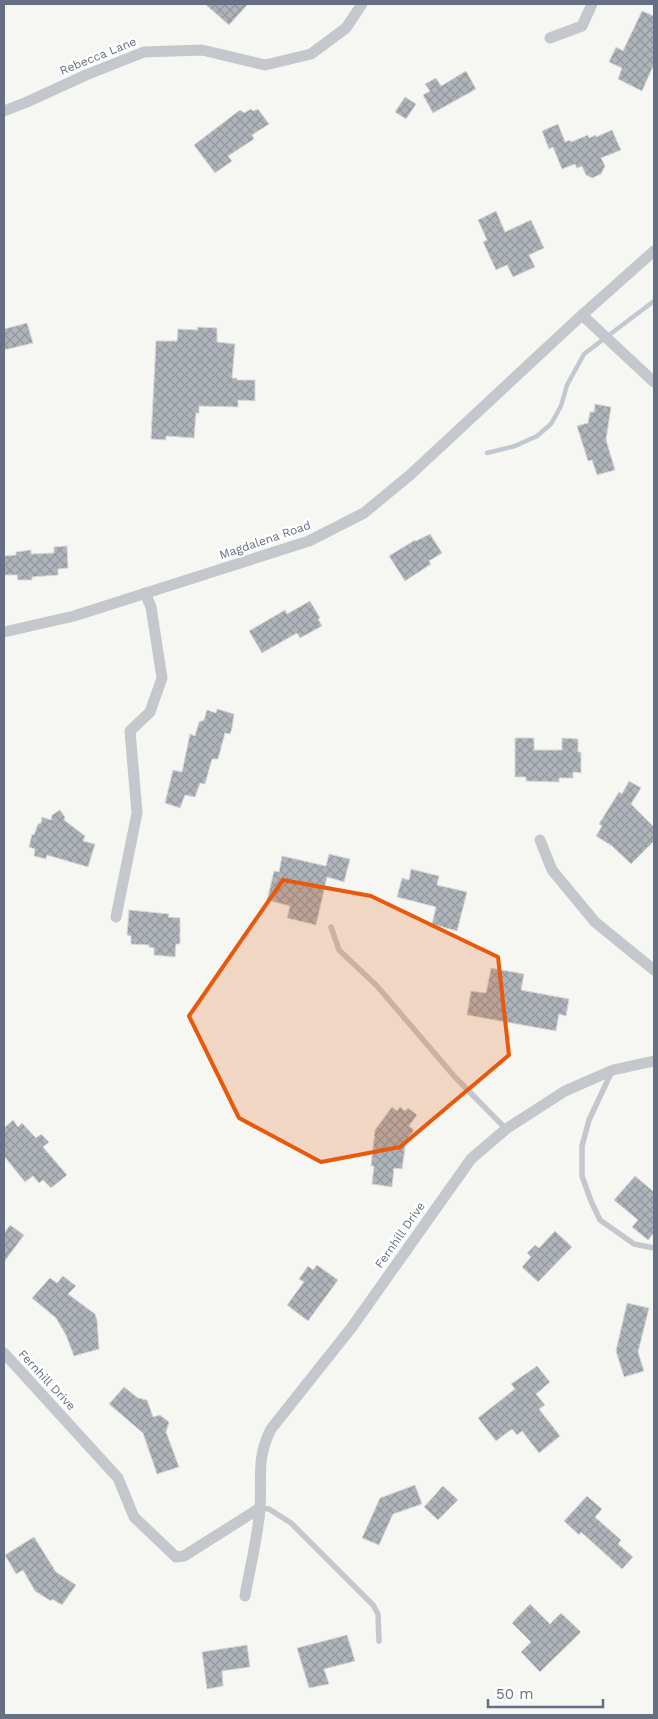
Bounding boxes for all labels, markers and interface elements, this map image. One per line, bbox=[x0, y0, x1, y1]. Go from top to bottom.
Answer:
street label: Rebecca Lane bbox=[58, 34, 138, 78]
street label: Magdalena Road bbox=[218, 518, 312, 562]
street label: Fernhill Drive bbox=[372, 1199, 428, 1271]
street label: Fernhill Drive bbox=[15, 1347, 79, 1413]
scale bar bbox=[488, 1676, 603, 1708]
text: 50 m bbox=[496, 1685, 533, 1703]

